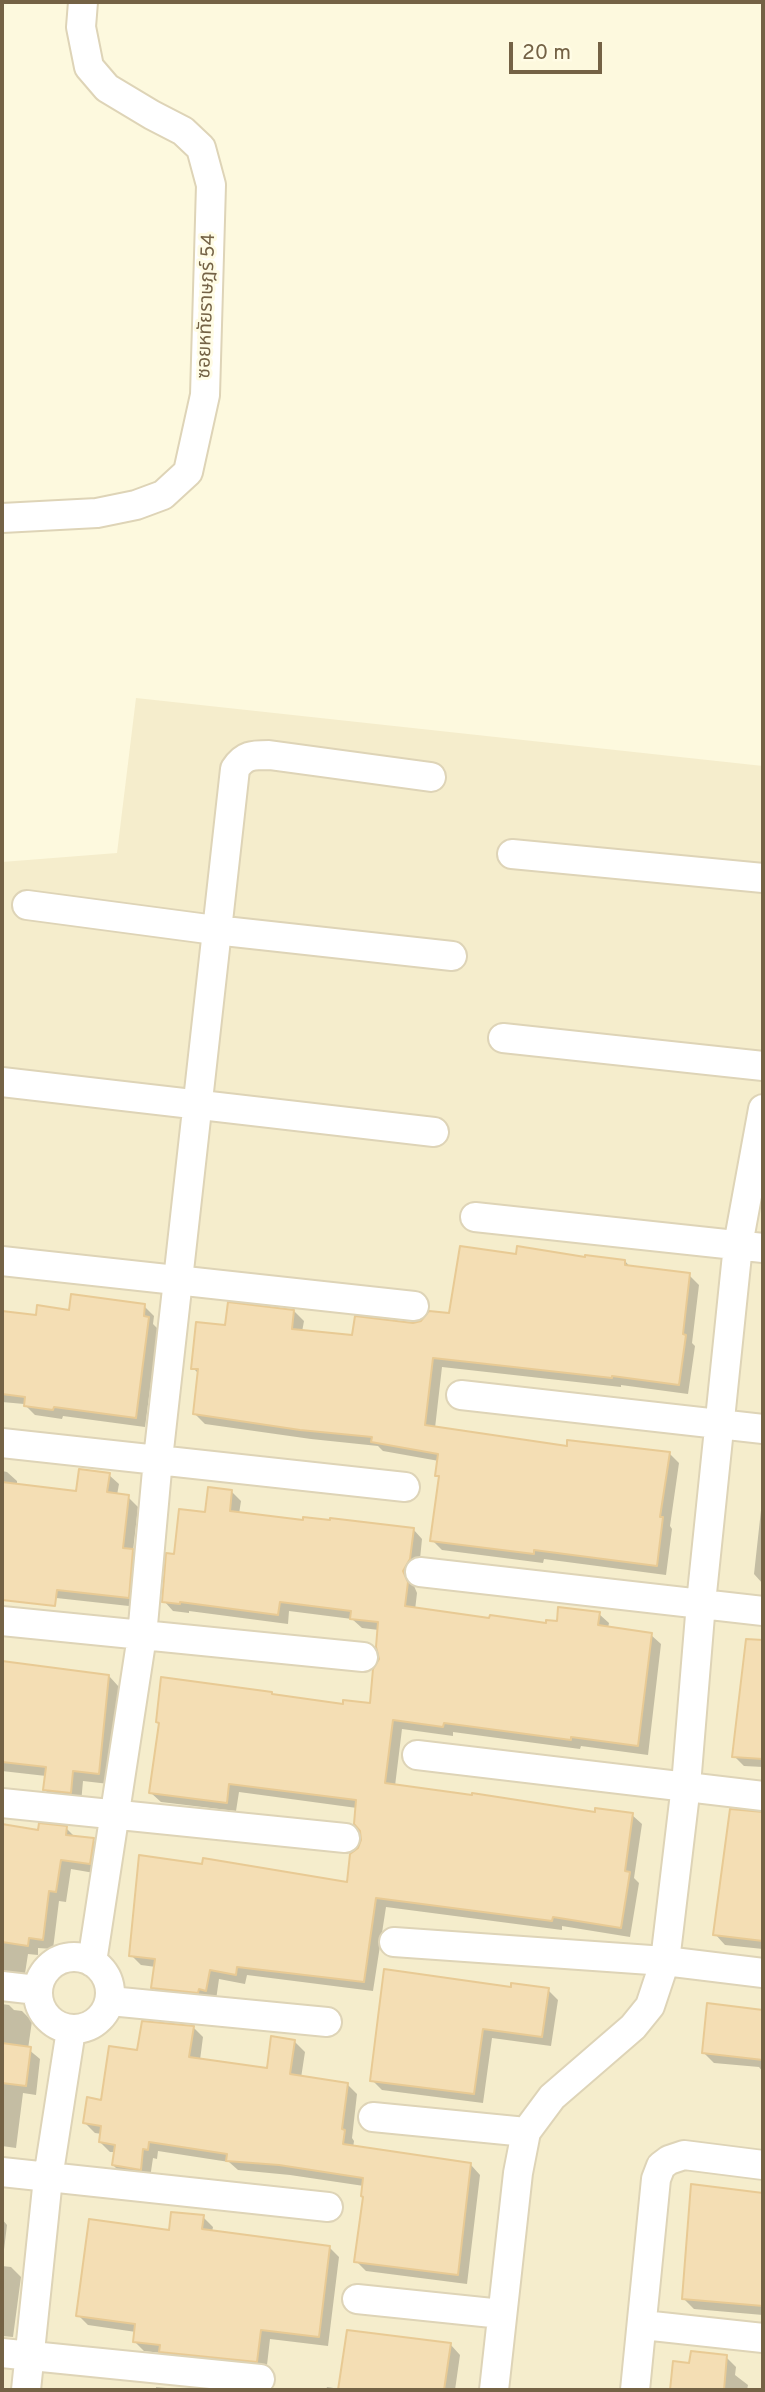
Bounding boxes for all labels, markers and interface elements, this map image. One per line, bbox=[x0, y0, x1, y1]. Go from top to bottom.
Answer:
scale bar bbox=[513, 28, 606, 72]
text: 20 m bbox=[522, 40, 571, 67]
street label: ซอยหทัยราษฎร์ 54 bbox=[194, 233, 222, 379]

